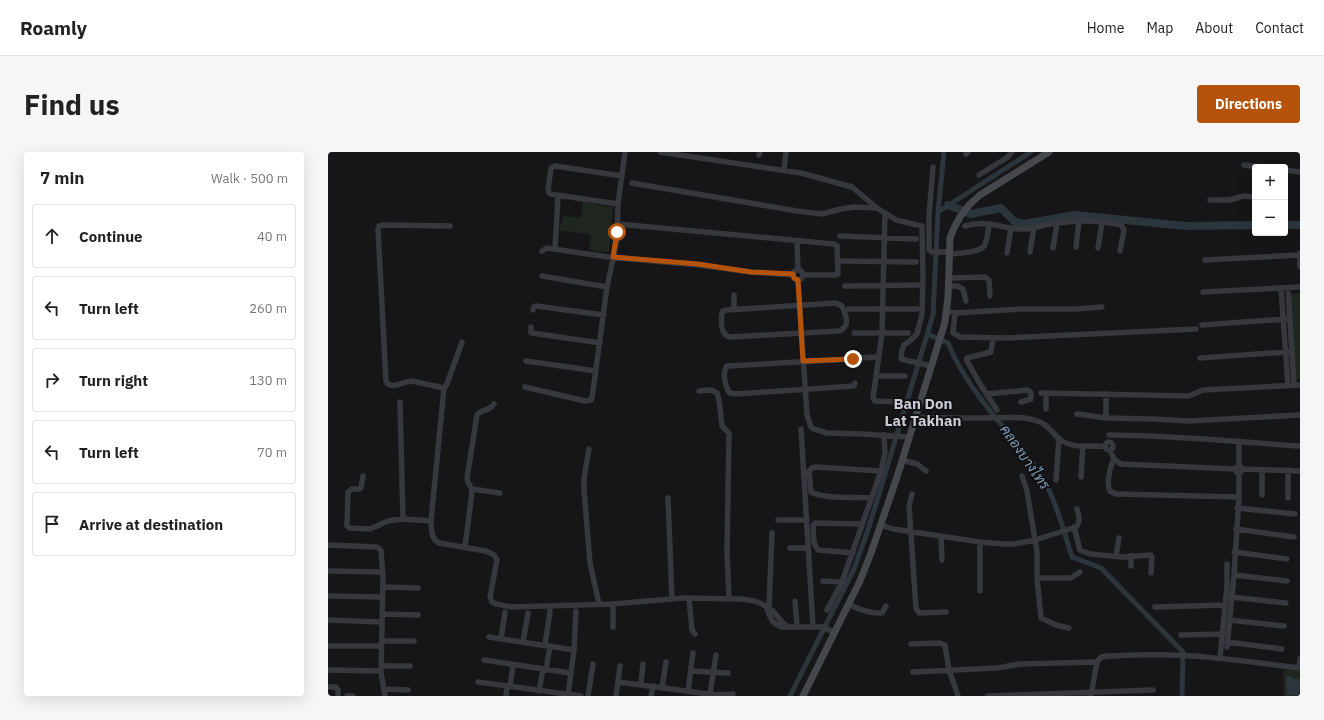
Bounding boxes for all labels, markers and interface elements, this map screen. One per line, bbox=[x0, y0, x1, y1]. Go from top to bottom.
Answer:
text: Roamly bbox=[20, 16, 87, 40]
text: Home bbox=[1087, 19, 1124, 37]
text: Map bbox=[1146, 19, 1173, 37]
text: About bbox=[1195, 19, 1233, 37]
text: Contact bbox=[1255, 19, 1304, 37]
button: Directions bbox=[1197, 85, 1300, 123]
text: Find us bbox=[24, 86, 120, 123]
map controls bbox=[1252, 164, 1288, 236]
button: + bbox=[1252, 164, 1288, 200]
text: 7 min bbox=[40, 167, 84, 189]
text: Walk · 500 m bbox=[211, 170, 288, 187]
button: − bbox=[1252, 200, 1288, 236]
route start bbox=[608, 223, 626, 241]
icon: ahead bbox=[41, 225, 63, 247]
text: Continue bbox=[79, 227, 143, 246]
text: 40 m bbox=[257, 228, 287, 245]
icon: left bbox=[41, 297, 63, 319]
text: Turn left bbox=[79, 299, 139, 318]
text: 260 m bbox=[249, 300, 287, 317]
route end bbox=[844, 350, 862, 368]
icon: right bbox=[41, 369, 63, 391]
text: Turn right bbox=[79, 371, 148, 390]
text: 130 m bbox=[249, 372, 287, 389]
district label: Ban Don Lat Takhan bbox=[884, 394, 962, 430]
water label: คลองบางไทร bbox=[996, 421, 1055, 494]
icon: left bbox=[41, 441, 63, 463]
text: Turn left bbox=[79, 443, 139, 462]
text: 70 m bbox=[257, 444, 287, 461]
icon: arrive bbox=[41, 513, 63, 535]
text: Arrive at destination bbox=[79, 515, 223, 534]

